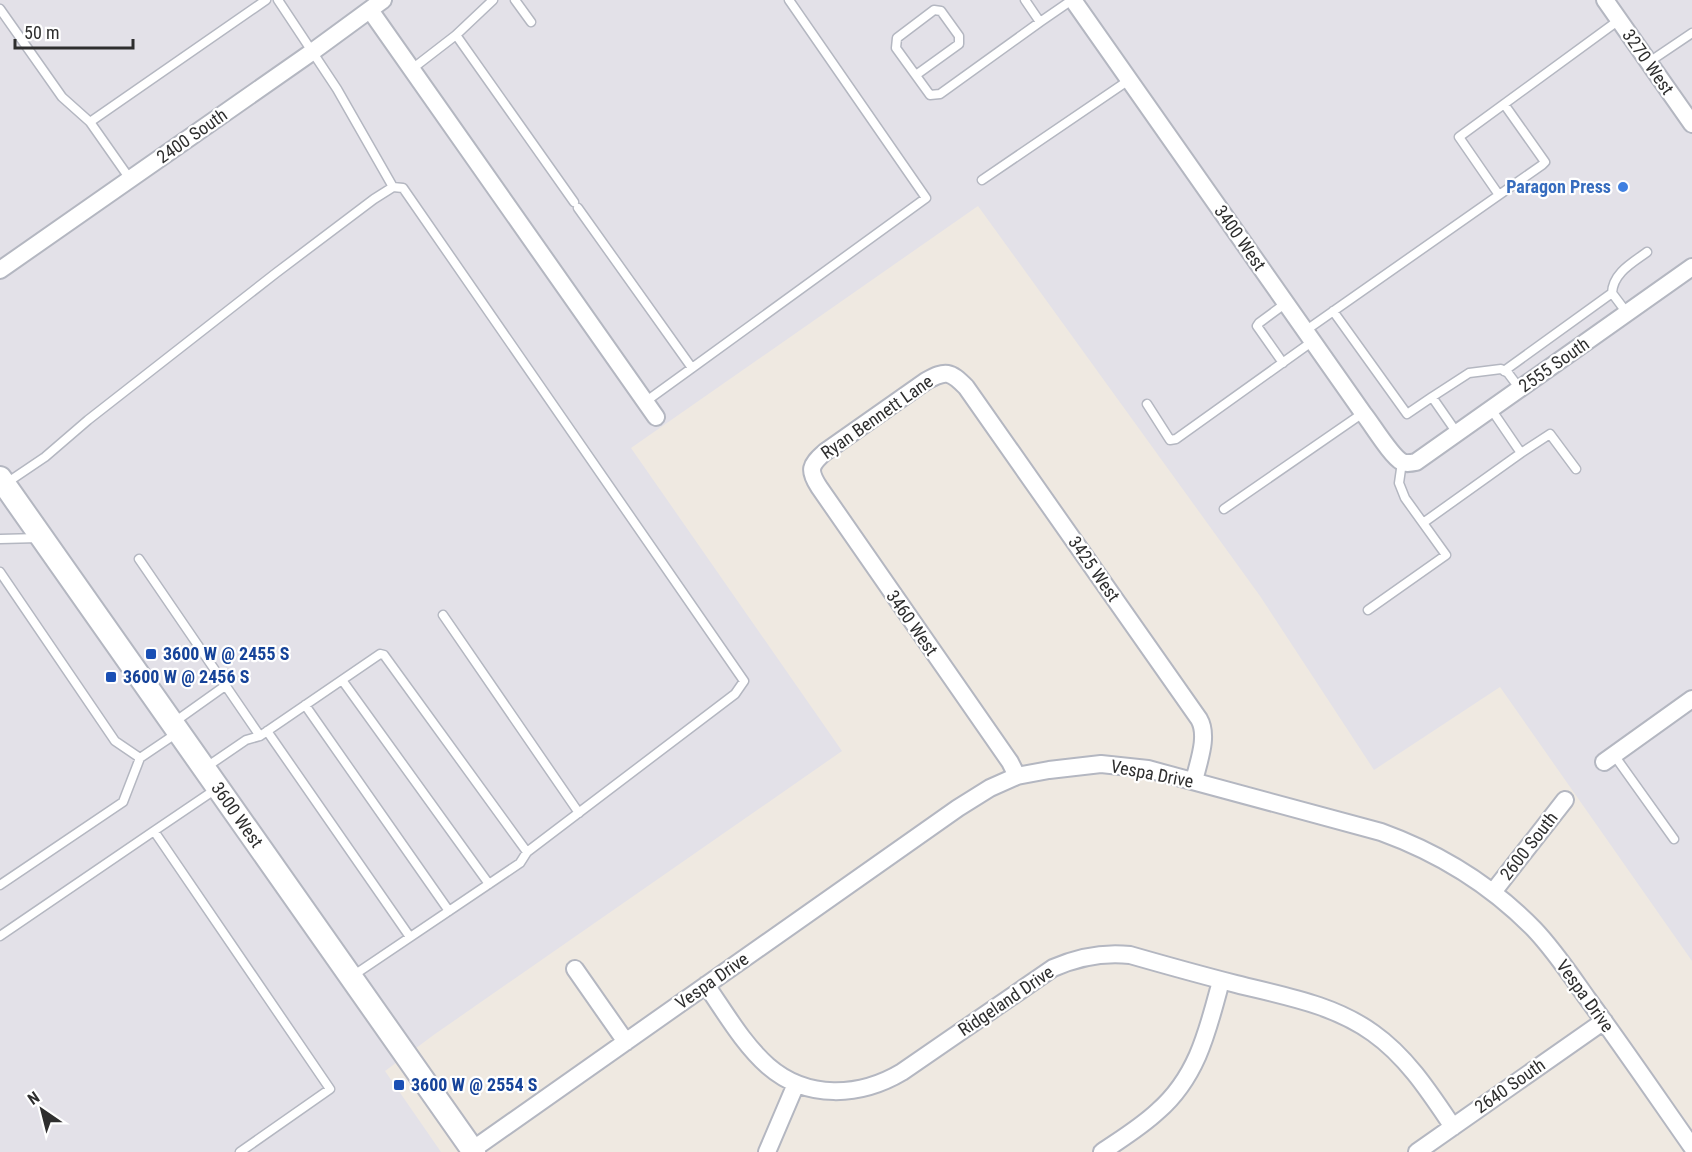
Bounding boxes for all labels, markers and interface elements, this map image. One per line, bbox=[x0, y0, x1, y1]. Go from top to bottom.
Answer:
scale bar bbox=[15, 12, 134, 50]
text: 50 m bbox=[24, 22, 59, 43]
street label: 3270 West bbox=[1618, 25, 1679, 98]
street label: 2400 South bbox=[153, 104, 231, 167]
place label: Paragon Press bbox=[1506, 176, 1611, 197]
marker: Paragon Press bbox=[1616, 180, 1630, 194]
street label: 3400 West bbox=[1210, 201, 1271, 274]
street label: 2555 South bbox=[1515, 333, 1593, 396]
street label: Ryan Bennett Lane bbox=[817, 370, 937, 463]
street label: 3425 West bbox=[1064, 532, 1125, 605]
street label: 3460 West bbox=[882, 586, 943, 659]
place label: 3600 W @ 2455 S bbox=[163, 643, 290, 664]
marker: 3600 W @ 2455 S bbox=[144, 647, 158, 661]
place label: 3600 W @ 2456 S bbox=[123, 666, 250, 687]
marker: 3600 W @ 2456 S bbox=[104, 670, 118, 684]
street label: Vespa Drive bbox=[1109, 755, 1195, 792]
street label: 3600 West bbox=[207, 778, 268, 851]
street label: 2600 South bbox=[1495, 807, 1562, 884]
street label: Vespa Drive bbox=[671, 948, 752, 1013]
street label: Vespa Drive bbox=[1552, 956, 1619, 1036]
street label: Ridgeland Drive bbox=[954, 961, 1057, 1040]
street label: 2640 South bbox=[1471, 1054, 1549, 1117]
place label: 3600 W @ 2554 S bbox=[411, 1074, 538, 1095]
marker: 3600 W @ 2554 S bbox=[392, 1078, 406, 1092]
north arrow bbox=[12, 1080, 72, 1140]
text: N bbox=[24, 1088, 43, 1109]

